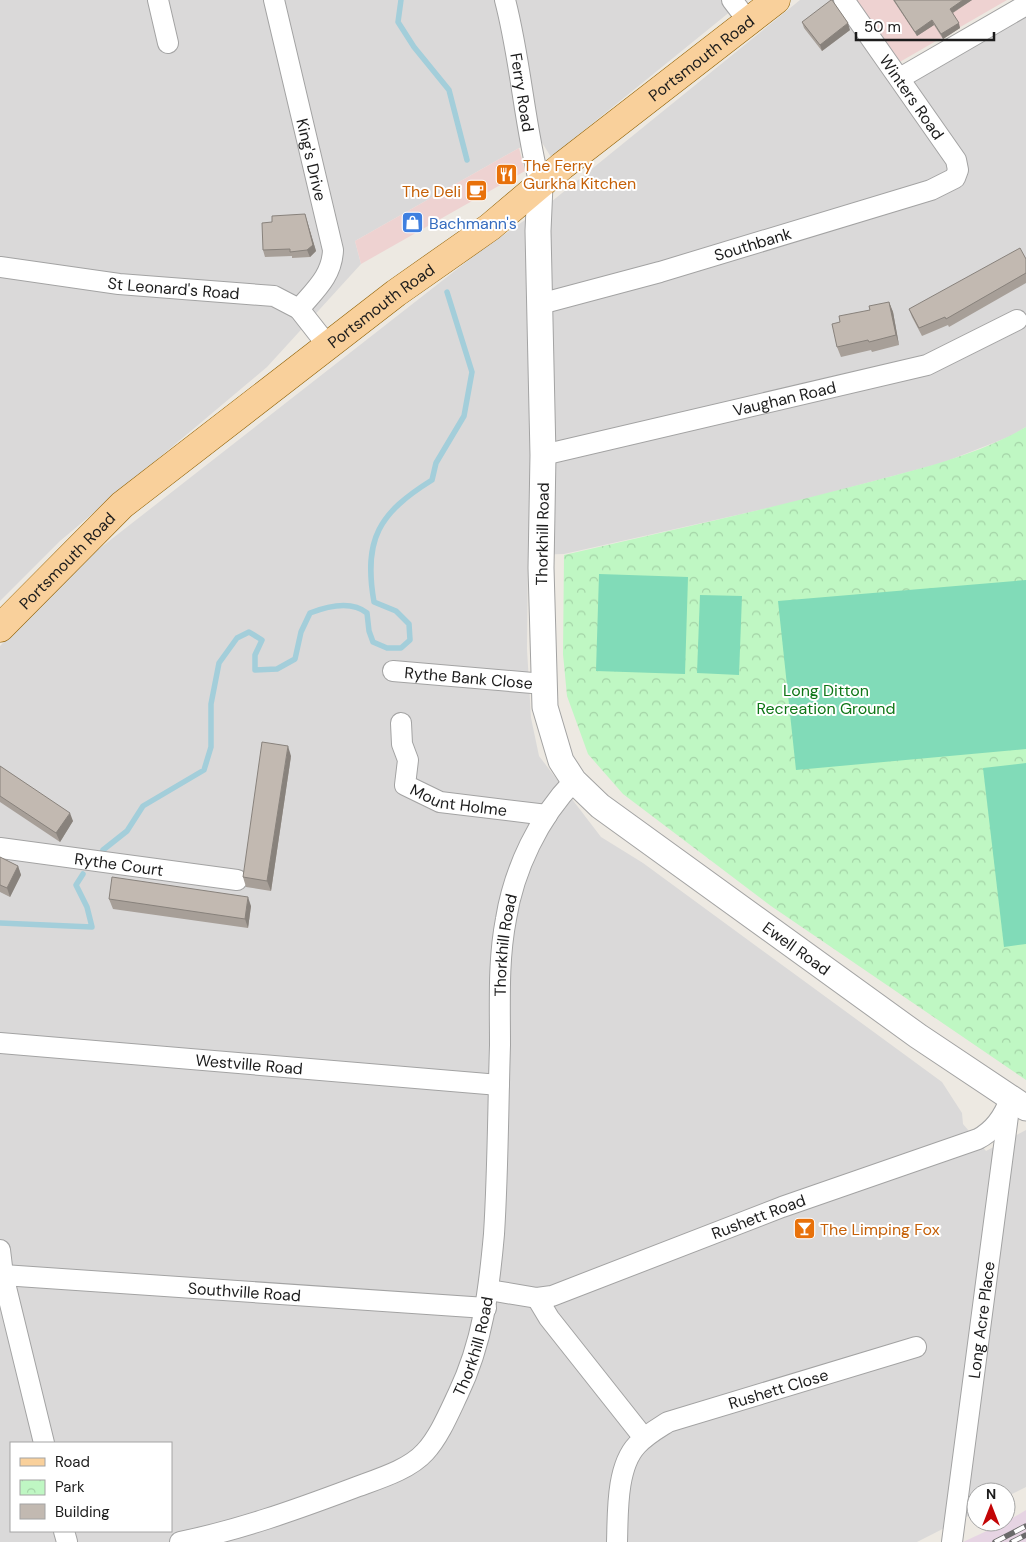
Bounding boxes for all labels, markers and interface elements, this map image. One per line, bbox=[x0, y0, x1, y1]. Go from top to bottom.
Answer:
scale bar bbox=[856, 10, 994, 42]
street label: Portsmouth Road bbox=[644, 11, 759, 106]
text: 50 m bbox=[864, 17, 901, 37]
street label: Ferry Road bbox=[505, 51, 539, 133]
street label: Winters Road bbox=[875, 51, 949, 144]
street label: King's Drive bbox=[291, 116, 331, 203]
place label: The Ferry Gurkha Kitchen bbox=[523, 155, 636, 194]
restaurant icon: The Ferry Gurkha Kitchen bbox=[495, 162, 519, 186]
cafe icon: The Deli bbox=[465, 179, 489, 203]
place label: The Deli bbox=[402, 181, 461, 202]
shop icon: Bachmann's bbox=[401, 211, 425, 235]
place label: Bachmann's bbox=[429, 213, 517, 234]
street label: Southbank bbox=[712, 223, 794, 266]
street label: Portsmouth Road bbox=[323, 259, 439, 353]
street label: St Leonard's Road bbox=[106, 272, 240, 304]
street label: Vaughan Road bbox=[731, 377, 838, 421]
street label: Thorkhill Road bbox=[531, 482, 554, 586]
street label: Portsmouth Road bbox=[15, 508, 120, 614]
street label: Rythe Bank Close bbox=[404, 662, 534, 694]
park label: Long Ditton Recreation Ground bbox=[756, 680, 896, 719]
street label: Mount Holme bbox=[407, 779, 508, 821]
street label: Rythe Court bbox=[73, 848, 165, 881]
street label: Thorkhill Road bbox=[490, 892, 522, 997]
street label: Ewell Road bbox=[758, 917, 834, 980]
street label: Westville Road bbox=[194, 1049, 304, 1079]
street label: Rushett Road bbox=[709, 1190, 808, 1244]
bar icon: The Limping Fox bbox=[792, 1217, 816, 1241]
place label: The Limping Fox bbox=[820, 1219, 940, 1240]
street label: Long Acre Place bbox=[964, 1260, 1000, 1380]
street label: Southville Road bbox=[187, 1278, 302, 1306]
street label: Thorkhill Road bbox=[448, 1295, 498, 1400]
street label: Rushett Close bbox=[726, 1364, 831, 1414]
legend bbox=[10, 1442, 172, 1532]
text: Road bbox=[55, 1452, 90, 1472]
text: Park bbox=[55, 1477, 85, 1497]
north arrow bbox=[966, 1482, 1016, 1532]
text: N bbox=[986, 1485, 996, 1503]
text: Building bbox=[55, 1502, 110, 1522]

